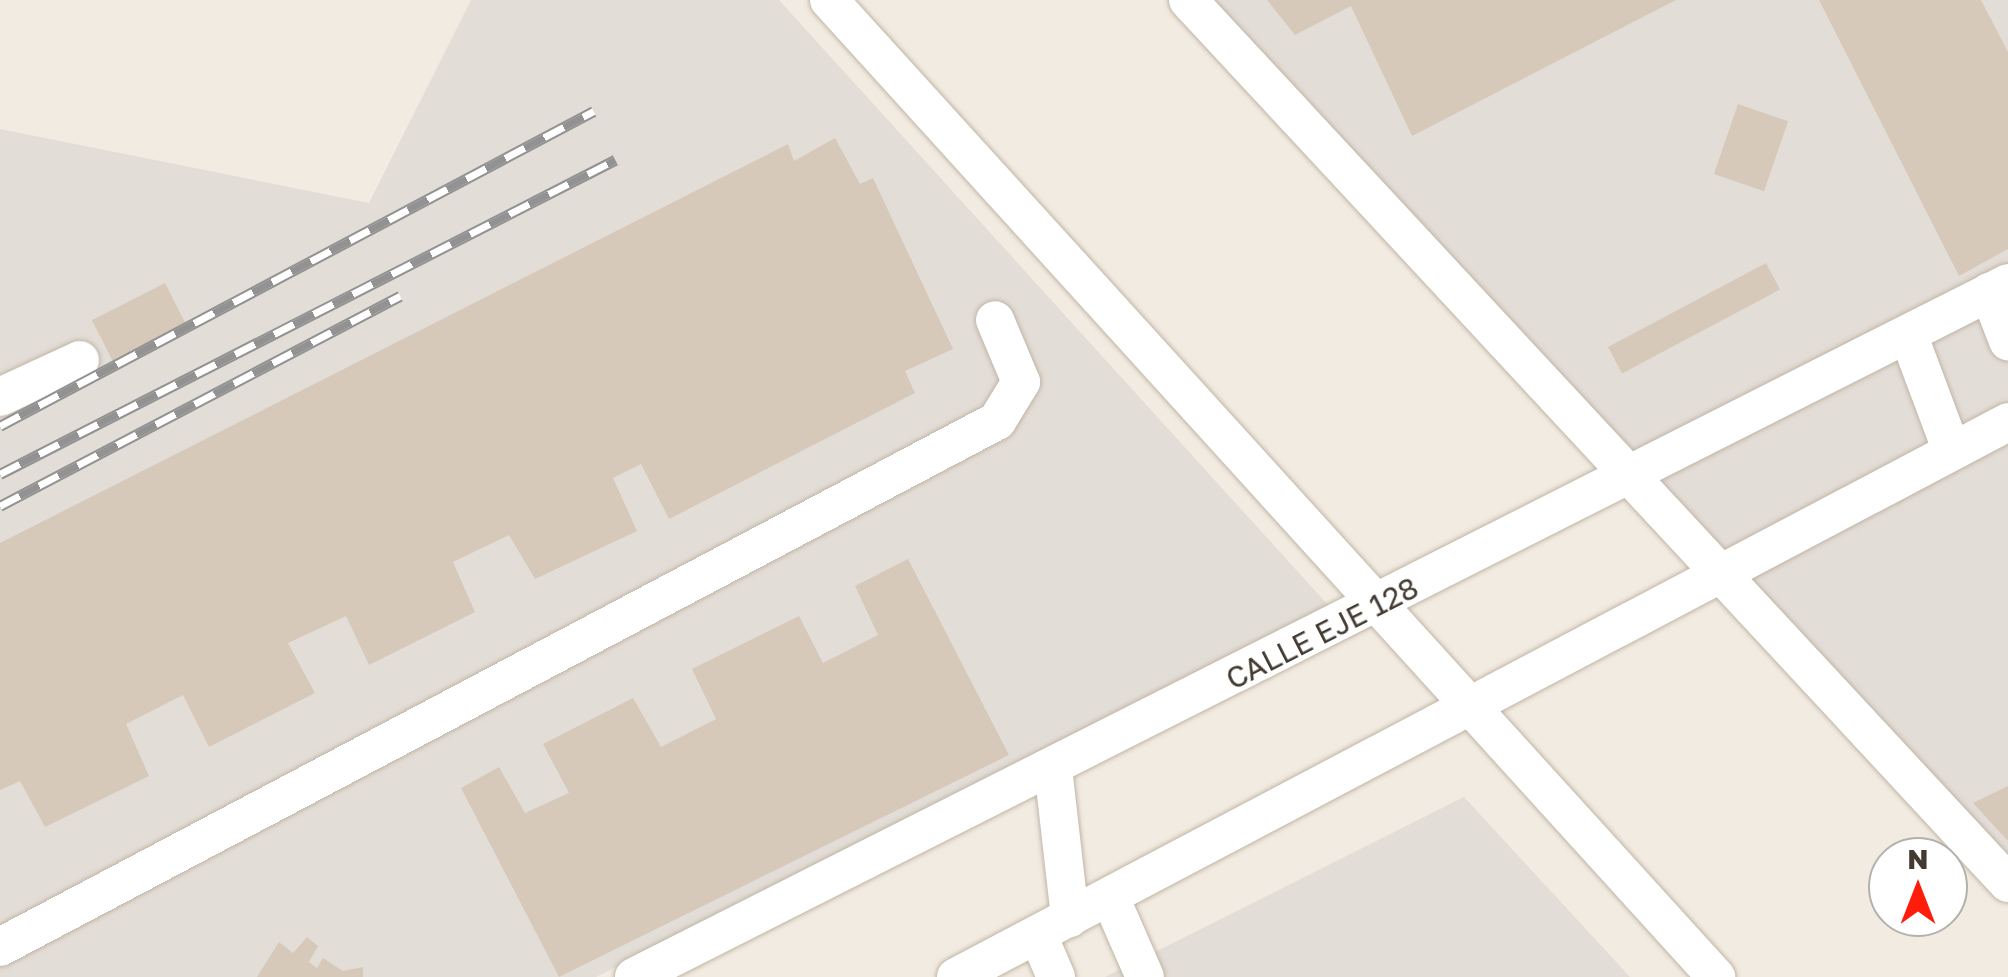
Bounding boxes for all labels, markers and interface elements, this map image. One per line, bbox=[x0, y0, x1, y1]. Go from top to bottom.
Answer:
street label: CALLE EJE 128 bbox=[1220, 569, 1424, 697]
north arrow bbox=[1868, 837, 1968, 937]
text: N bbox=[1907, 842, 1929, 875]

